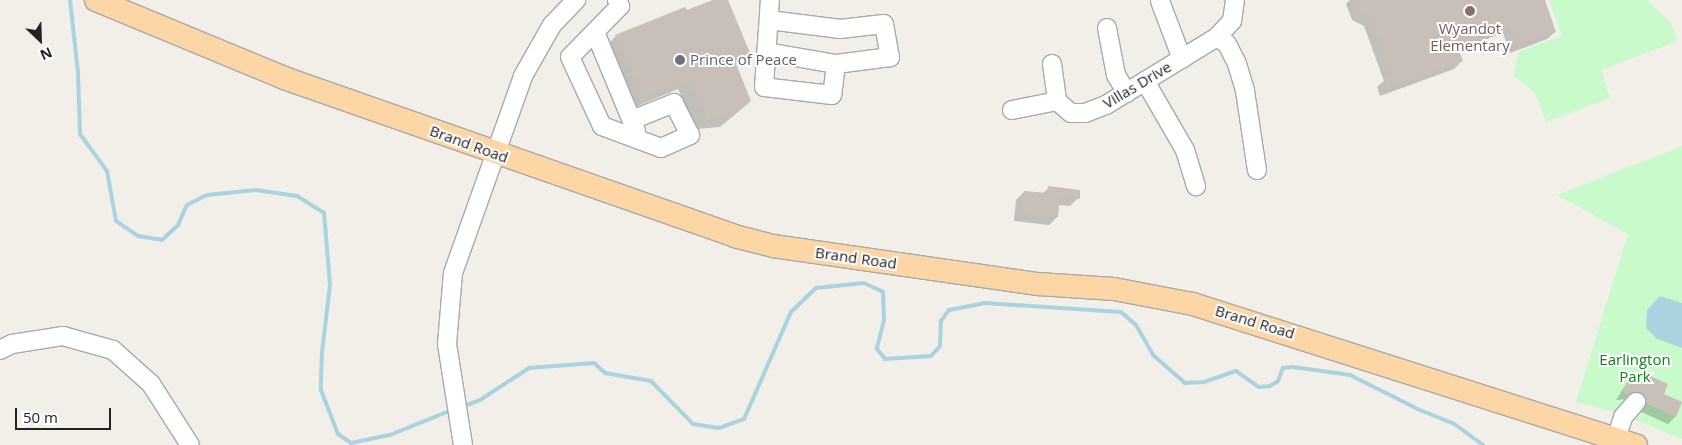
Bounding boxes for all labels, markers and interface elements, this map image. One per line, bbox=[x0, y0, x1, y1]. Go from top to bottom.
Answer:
marker: Wyandot Elementary bbox=[1464, 5, 1476, 17]
north arrow bbox=[15, 15, 65, 65]
place label: Wyandot Elementary bbox=[1430, 19, 1510, 54]
text: N bbox=[37, 43, 55, 65]
place label: Prince of Peace bbox=[690, 51, 797, 69]
marker: Prince of Peace bbox=[674, 54, 686, 66]
street label: Villas Drive bbox=[1100, 58, 1174, 112]
street label: Brand Road bbox=[427, 121, 511, 167]
street label: Brand Road bbox=[814, 243, 898, 273]
street label: Brand Road bbox=[1213, 301, 1297, 343]
park label: Earlington Park bbox=[1599, 350, 1671, 385]
scale bar bbox=[18, 398, 114, 430]
text: 50 m bbox=[23, 407, 58, 427]

